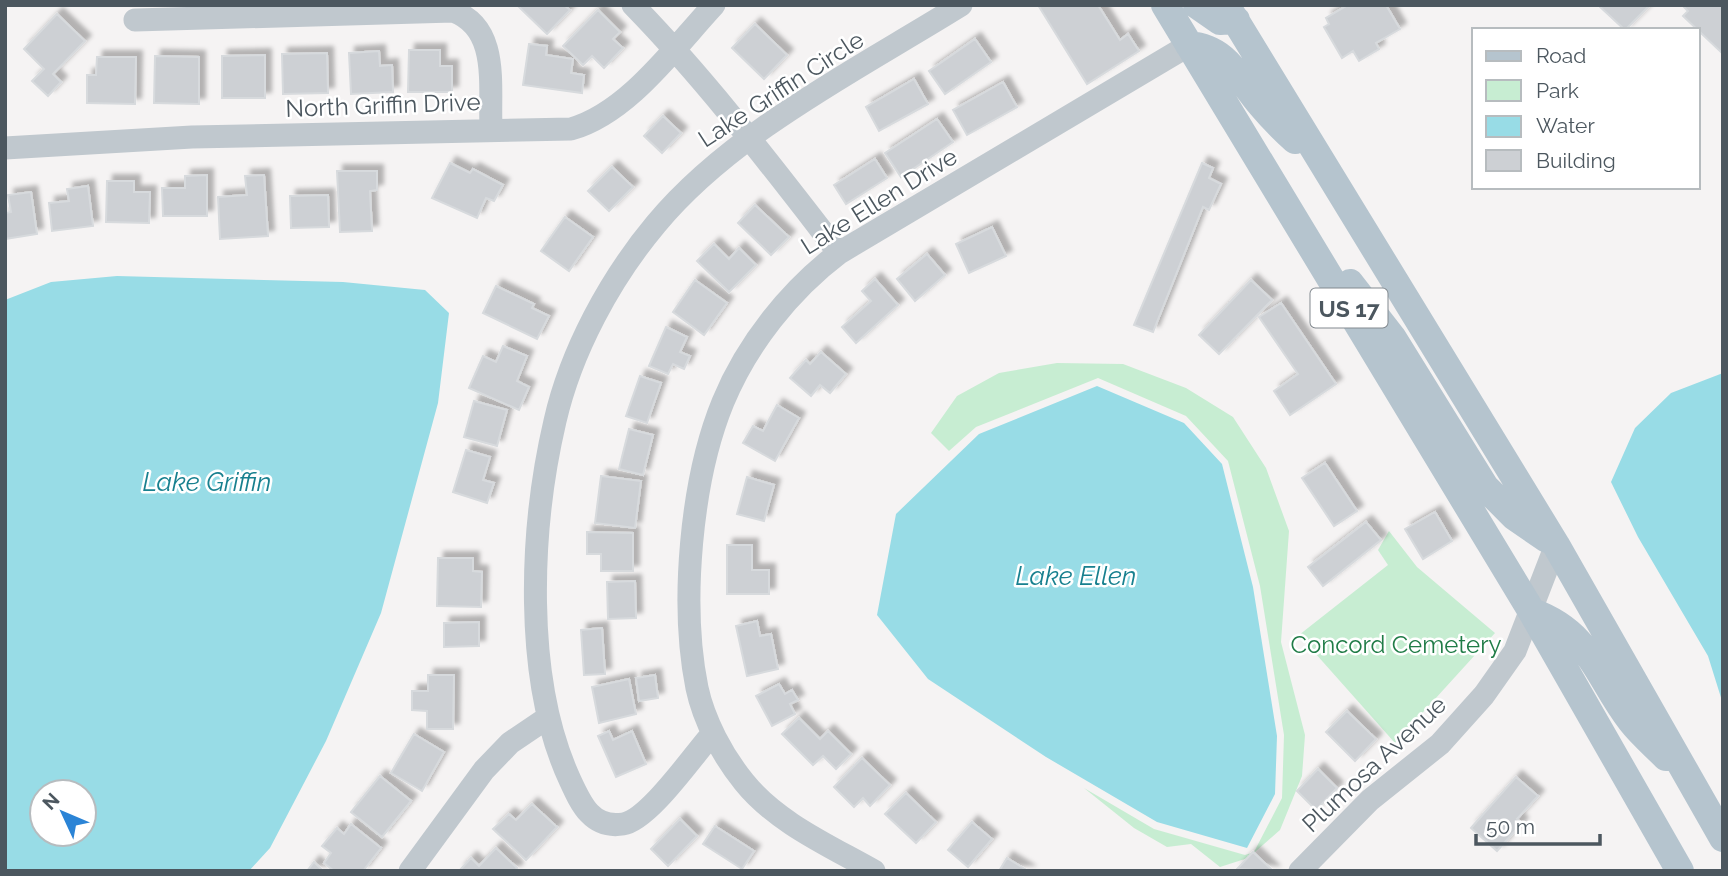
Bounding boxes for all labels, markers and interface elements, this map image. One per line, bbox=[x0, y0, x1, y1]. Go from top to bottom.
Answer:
street label: Lake Griffin Circle bbox=[693, 25, 869, 153]
legend bbox=[1472, 28, 1700, 189]
text: Road bbox=[1536, 43, 1586, 68]
text: Park bbox=[1536, 78, 1579, 103]
street label: North Griffin Drive bbox=[285, 87, 481, 123]
text: Water bbox=[1536, 113, 1595, 138]
street label: Lake Ellen Drive bbox=[796, 141, 962, 261]
text: Building bbox=[1536, 148, 1616, 173]
road number: US 17 bbox=[1310, 288, 1388, 328]
water label: Lake Griffin bbox=[143, 467, 271, 497]
water label: Lake Ellen bbox=[1016, 561, 1136, 591]
park label: Concord Cemetery bbox=[1290, 630, 1502, 659]
street label: Plumosa Avenue bbox=[1296, 690, 1452, 838]
north arrow bbox=[28, 778, 98, 848]
text: N bbox=[38, 788, 64, 814]
scale bar bbox=[1476, 802, 1600, 846]
text: 50 m bbox=[1486, 814, 1535, 839]

